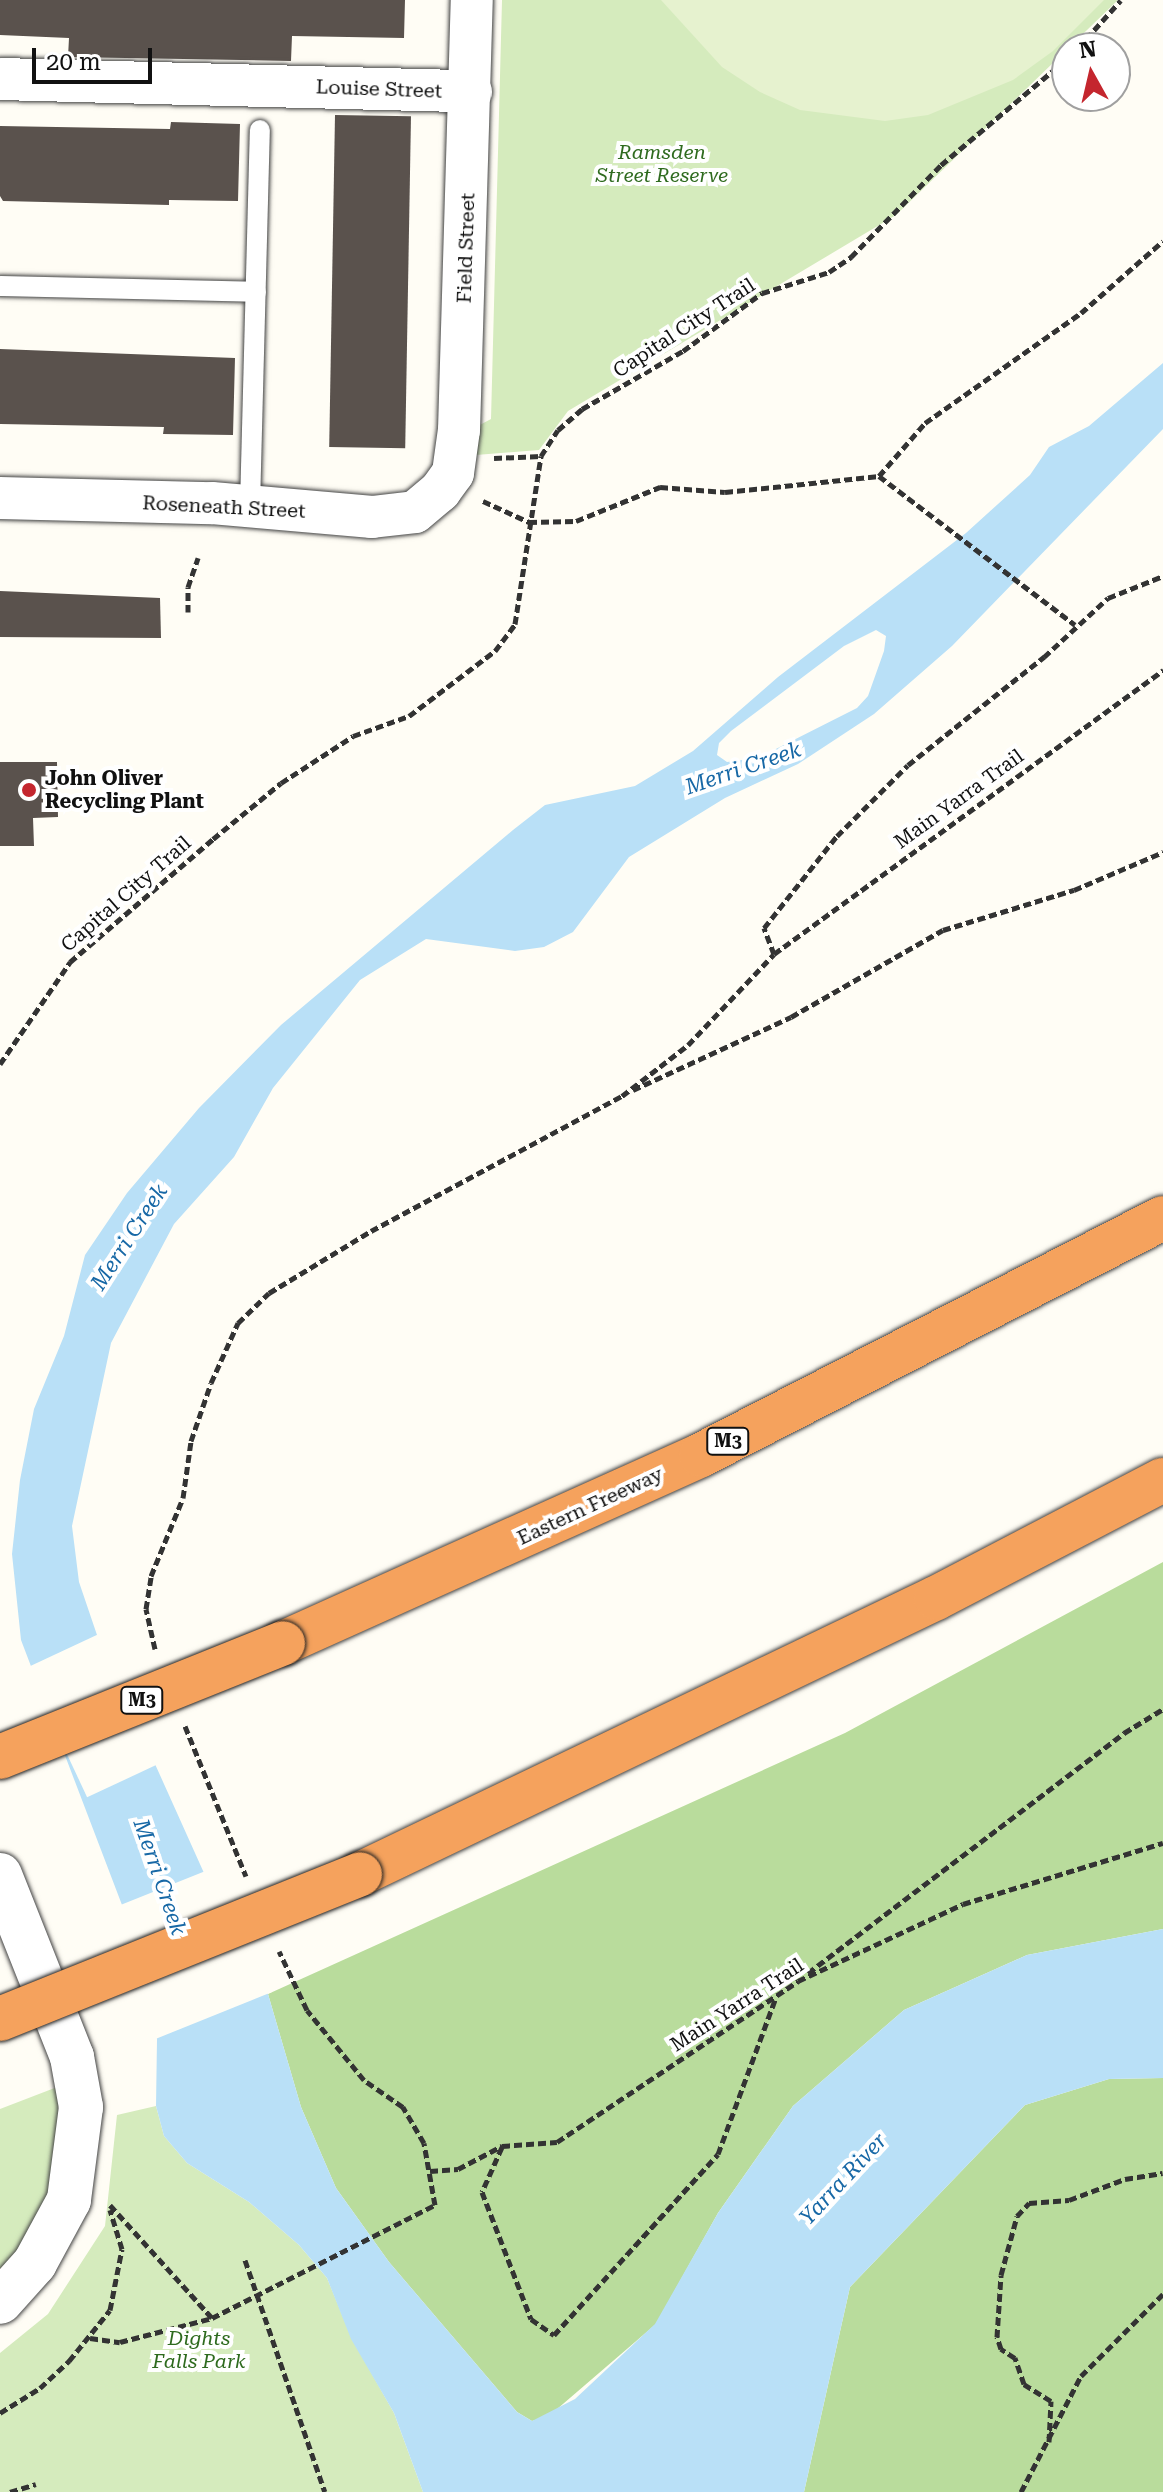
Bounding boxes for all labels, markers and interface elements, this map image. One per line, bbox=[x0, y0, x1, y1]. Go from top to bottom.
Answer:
scale bar bbox=[36, 32, 156, 82]
north arrow bbox=[1051, 32, 1131, 112]
text: N bbox=[1078, 36, 1098, 63]
text: 20 m bbox=[46, 48, 101, 76]
street label: Louise Street bbox=[315, 75, 443, 103]
park label: Ramsden Street Reserve bbox=[596, 140, 728, 187]
street label: Field Street bbox=[452, 192, 480, 304]
street label: Capital City Trail bbox=[609, 273, 759, 383]
street label: Roseneath Street bbox=[142, 491, 306, 523]
water label: Merri Creek bbox=[681, 736, 805, 800]
street label: Main Yarra Trail bbox=[890, 744, 1028, 854]
place label: John Oliver Recycling Plant bbox=[45, 766, 204, 813]
marker: John Oliver Recycling Plant bbox=[20, 781, 38, 799]
street label: Capital City Trail bbox=[56, 831, 196, 957]
water label: Merri Creek bbox=[85, 1179, 173, 1295]
road number: M3 bbox=[706, 1427, 750, 1455]
street label: Eastern Freeway bbox=[513, 1462, 667, 1550]
road number: M3 bbox=[120, 1686, 164, 1714]
water label: Merri Creek bbox=[128, 1815, 192, 1939]
street label: Main Yarra Trail bbox=[666, 1953, 808, 2057]
water label: Yarra River bbox=[794, 2128, 892, 2230]
park label: Dights Falls Park bbox=[152, 2326, 246, 2373]

